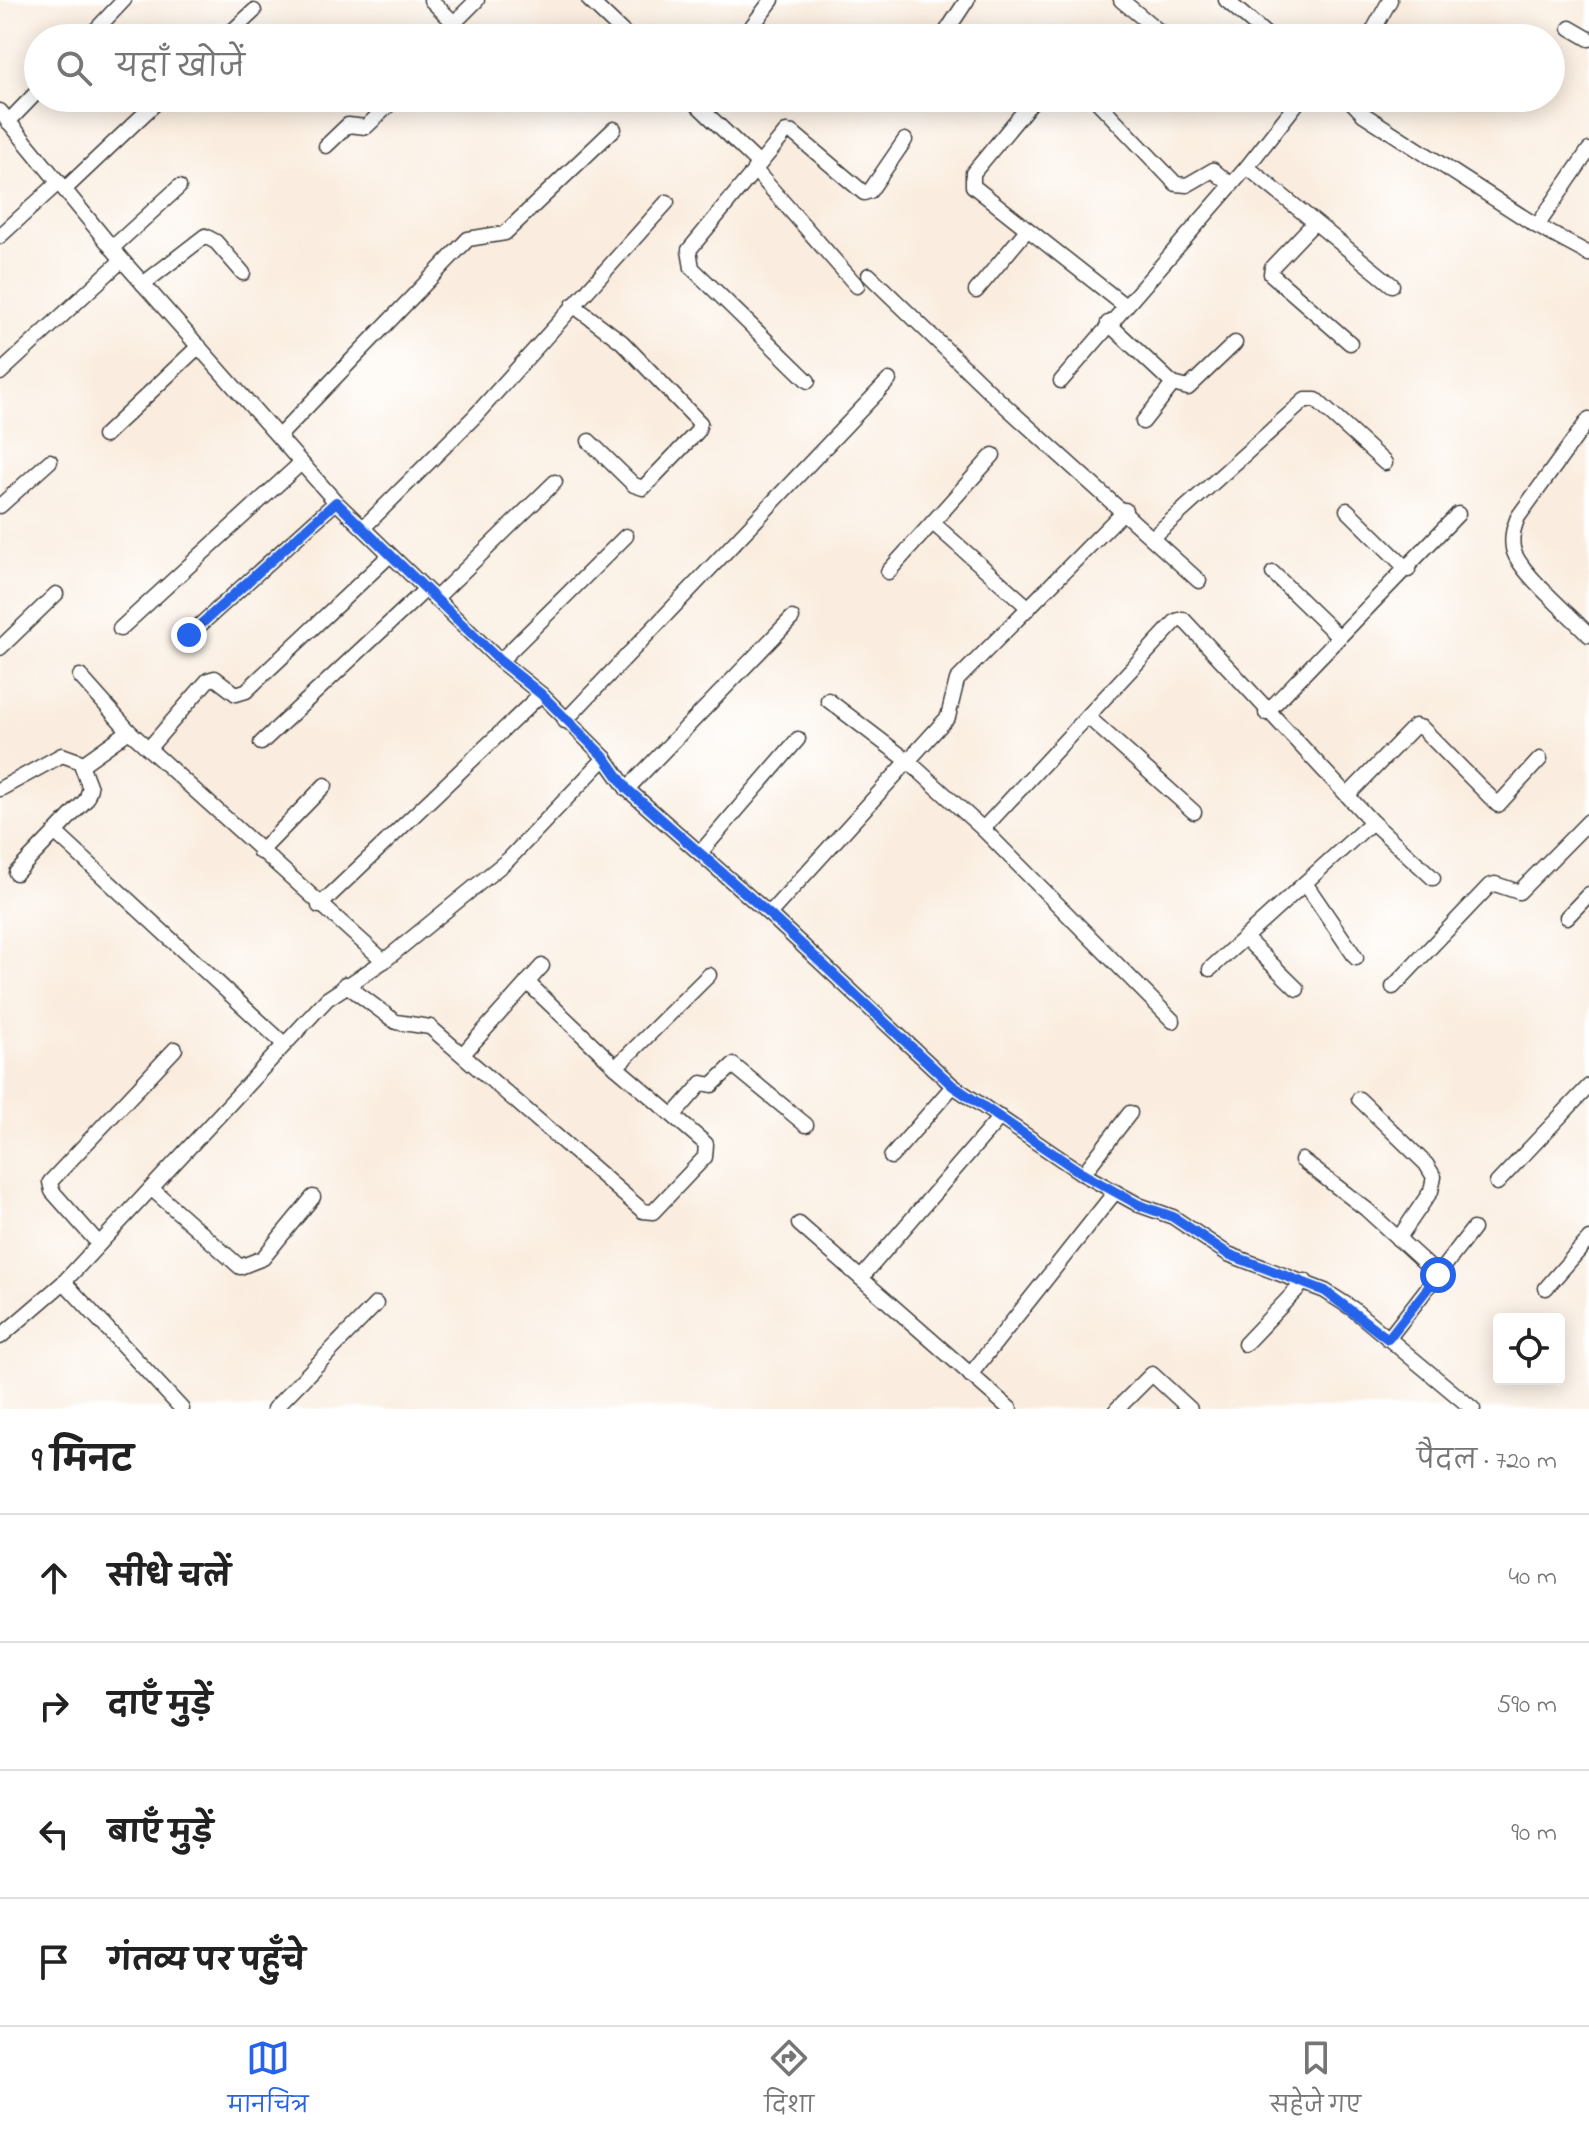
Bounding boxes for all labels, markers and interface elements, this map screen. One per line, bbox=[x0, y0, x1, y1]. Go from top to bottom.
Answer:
search box bbox=[24, 24, 1565, 112]
icon: search bbox=[52, 46, 96, 90]
text: यहाँ खोजें bbox=[116, 47, 245, 91]
route end bbox=[171, 617, 207, 653]
route start bbox=[1420, 1257, 1456, 1293]
map controls bbox=[1493, 1313, 1565, 1385]
button: locate bbox=[1493, 1313, 1565, 1385]
text: 9 मिनट bbox=[32, 1437, 133, 1487]
text: पैदल · 720 m bbox=[1417, 1443, 1557, 1481]
icon: ahead bbox=[32, 1556, 76, 1600]
text: सीधे चलें bbox=[108, 1557, 231, 1601]
text: 40 m bbox=[1508, 1559, 1557, 1597]
icon: right bbox=[32, 1684, 76, 1728]
text: दाएँ मुड़ें bbox=[108, 1685, 212, 1729]
text: 590 m bbox=[1496, 1687, 1557, 1725]
icon: left bbox=[32, 1812, 76, 1856]
text: बाएँ मुड़ें bbox=[108, 1813, 213, 1857]
text: 90 m bbox=[1511, 1815, 1557, 1853]
icon: arrive bbox=[32, 1940, 76, 1984]
text: गंतव्य पर पहुँचे bbox=[108, 1941, 305, 1985]
tab: मानचित्र bbox=[228, 2036, 309, 2129]
tab: दिशा bbox=[764, 2036, 814, 2129]
tab: सहेजे गए bbox=[1270, 2036, 1361, 2129]

